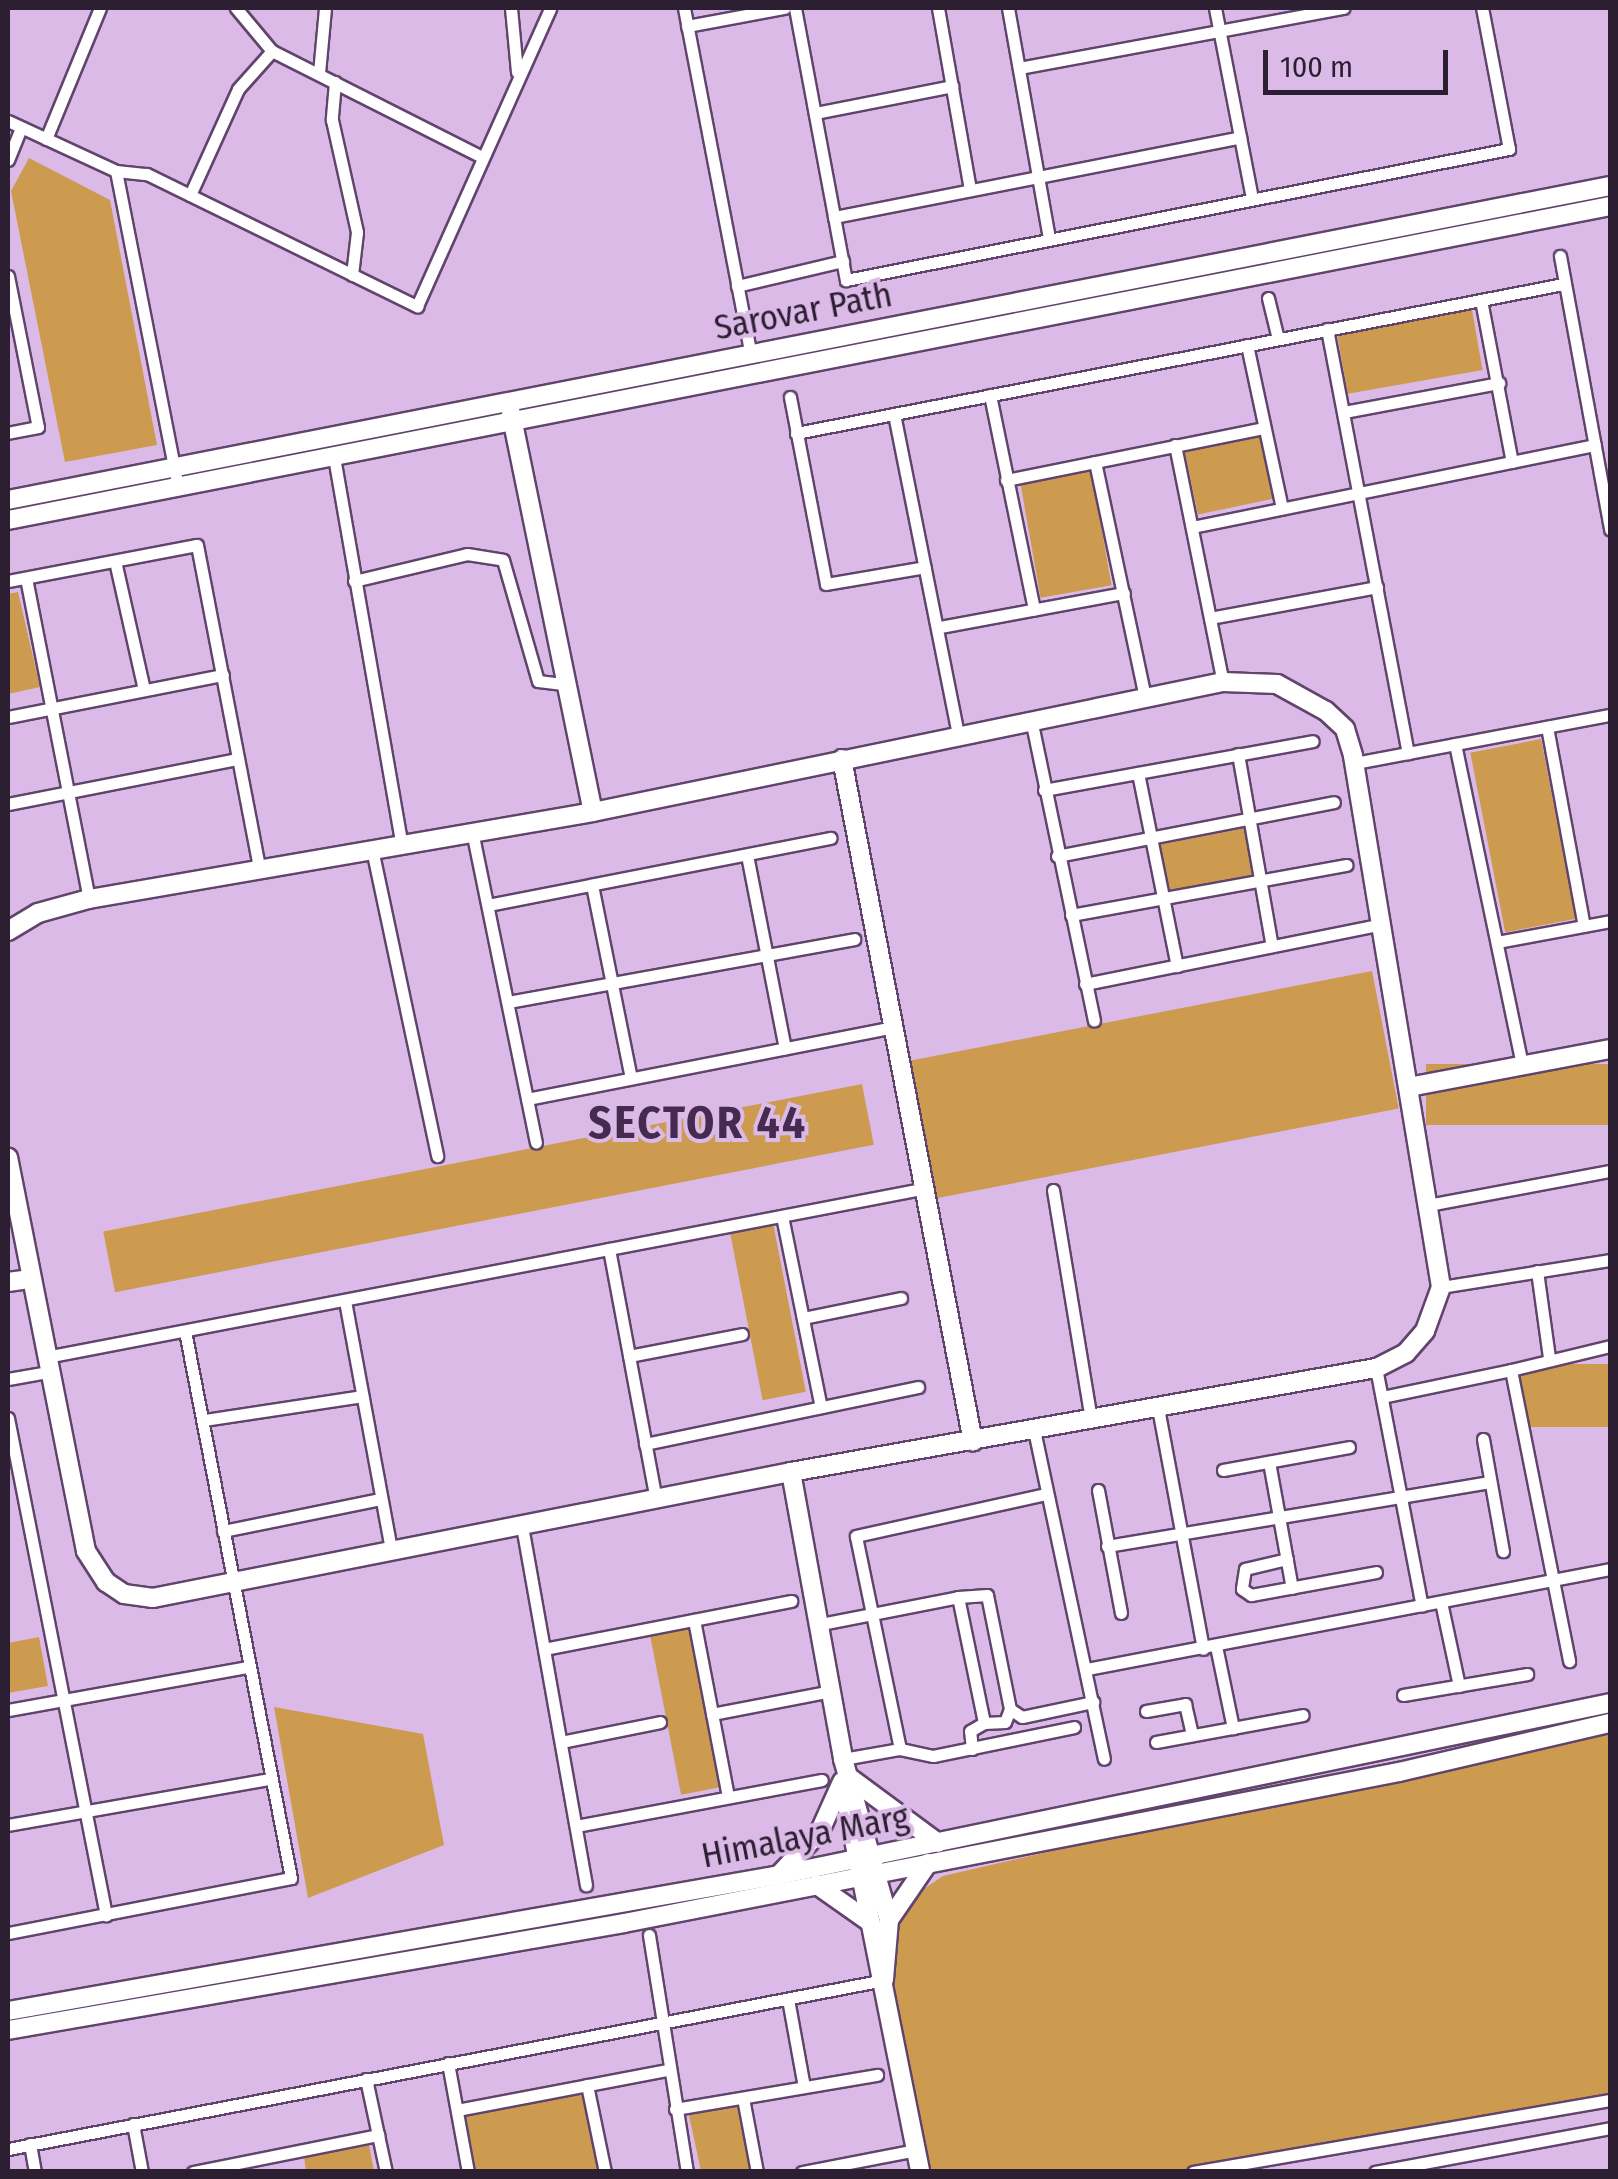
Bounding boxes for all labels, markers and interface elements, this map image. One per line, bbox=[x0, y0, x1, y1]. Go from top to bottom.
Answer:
scale bar bbox=[1268, 30, 1453, 92]
text: 100 m bbox=[1280, 49, 1353, 85]
street label: Sarovar Path bbox=[711, 273, 895, 349]
district label: SECTOR 44 bbox=[588, 1097, 808, 1151]
street label: Himalaya Marg bbox=[698, 1795, 912, 1877]

